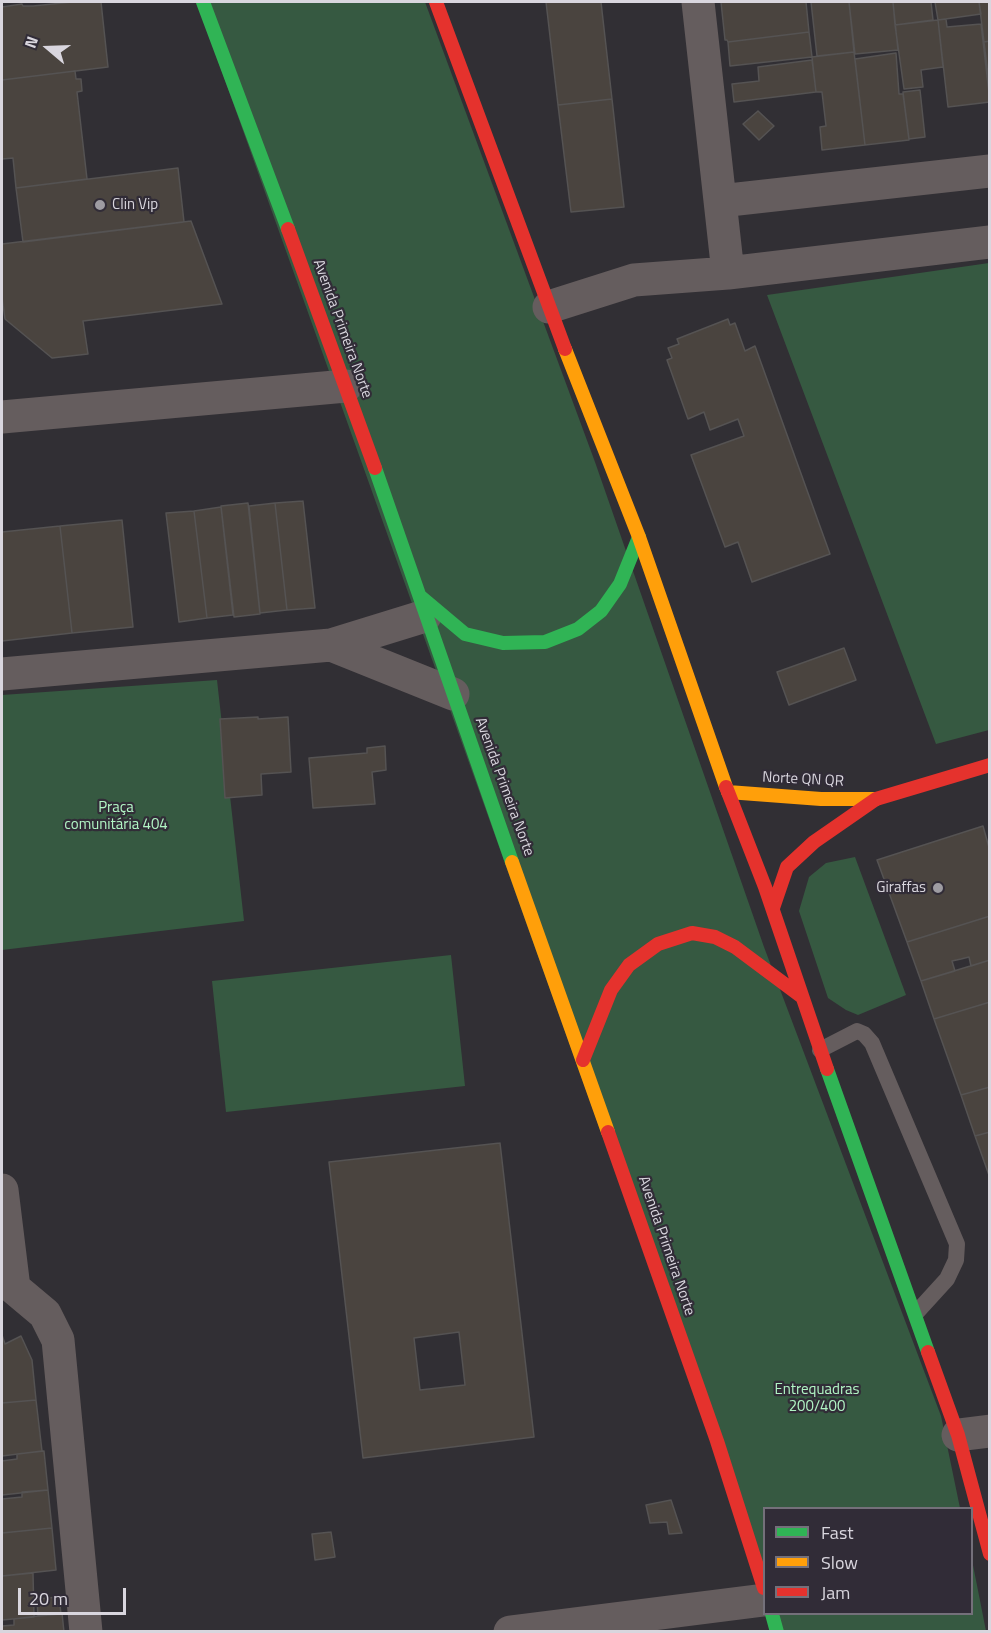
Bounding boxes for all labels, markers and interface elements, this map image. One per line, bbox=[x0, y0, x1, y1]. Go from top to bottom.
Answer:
north arrow bbox=[18, 18, 78, 78]
text: N bbox=[18, 33, 44, 51]
place label: Clin Vip bbox=[112, 196, 158, 214]
marker: Clin Vip bbox=[93, 198, 107, 212]
street label: Avenida Primeira Norte bbox=[309, 257, 375, 401]
street label: Avenida Primeira Norte bbox=[471, 715, 537, 859]
street label: Norte QN QR bbox=[762, 769, 844, 791]
park label: Praça comunitária 404 bbox=[64, 799, 168, 834]
place label: Giraffas bbox=[876, 879, 926, 897]
marker: Giraffas bbox=[931, 881, 945, 895]
street label: Avenida Primeira Norte bbox=[634, 1174, 698, 1318]
park label: Entrequadras 200/400 bbox=[774, 1381, 860, 1416]
legend bbox=[763, 1507, 973, 1615]
text: Fast bbox=[821, 1519, 854, 1546]
text: Slow bbox=[821, 1549, 858, 1576]
scale bar bbox=[21, 1576, 129, 1614]
text: Jam bbox=[821, 1579, 850, 1606]
text: 20 m bbox=[29, 1585, 68, 1612]

